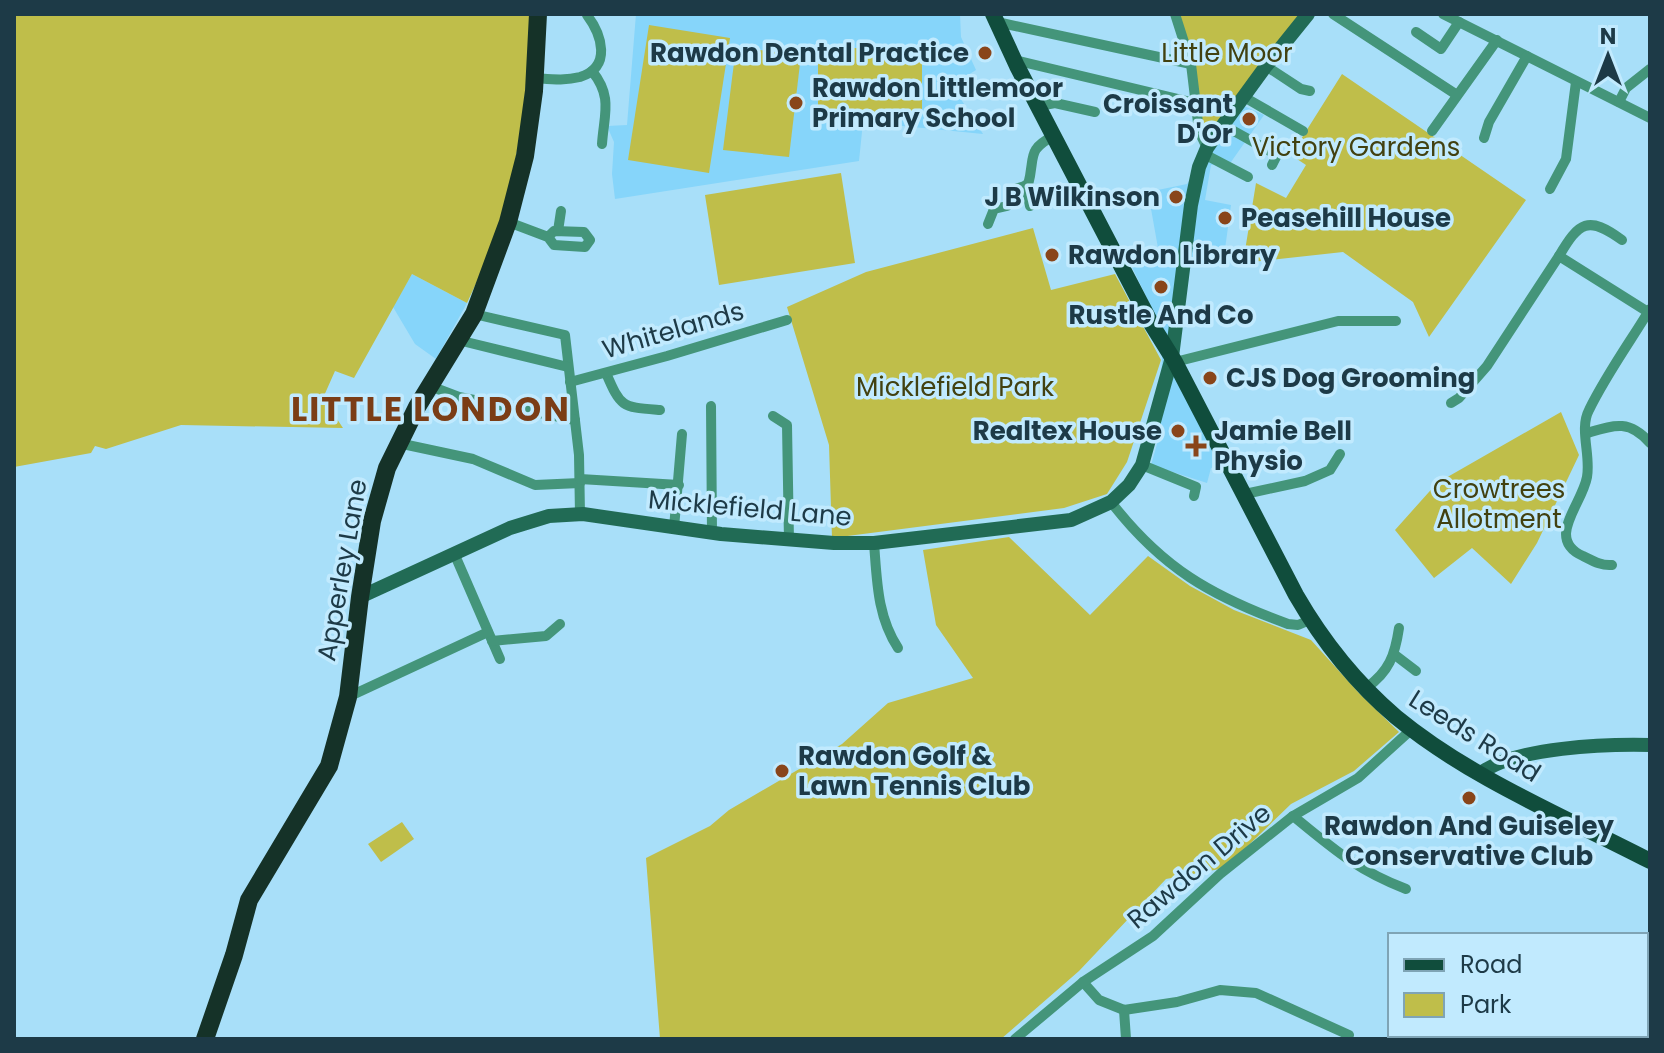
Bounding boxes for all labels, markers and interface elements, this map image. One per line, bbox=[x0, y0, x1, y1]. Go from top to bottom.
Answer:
north arrow bbox=[1568, 16, 1648, 96]
text: N bbox=[1600, 21, 1616, 52]
place label: Rawdon Dental Practice bbox=[650, 35, 969, 71]
park label: Little Moor bbox=[1161, 35, 1293, 71]
marker: Rawdon Dental Practice bbox=[976, 44, 994, 62]
place label: Rawdon Littlemoor Primary School bbox=[812, 70, 1063, 136]
place label: Croissant D'Or bbox=[1103, 86, 1233, 152]
marker: Rawdon Littlemoor Primary School bbox=[787, 94, 805, 112]
marker: Croissant D'Or bbox=[1240, 110, 1258, 128]
park label: Victory Gardens bbox=[1252, 129, 1460, 165]
place label: J B Wilkinson bbox=[984, 179, 1160, 215]
marker: J B Wilkinson bbox=[1167, 188, 1185, 206]
place label: Peasehill House bbox=[1241, 200, 1451, 236]
marker: Peasehill House bbox=[1216, 209, 1234, 227]
place label: Rawdon Library bbox=[1068, 237, 1277, 273]
marker: Rawdon Library bbox=[1043, 246, 1061, 264]
marker: Rustle And Co bbox=[1152, 278, 1170, 296]
street label: Whitelands bbox=[598, 293, 748, 367]
place label: Rustle And Co bbox=[1069, 297, 1253, 333]
place label: CJS Dog Grooming bbox=[1226, 360, 1475, 396]
park label: Micklefield Park bbox=[856, 369, 1055, 405]
marker: CJS Dog Grooming bbox=[1201, 369, 1219, 387]
district label: LITTLE LONDON bbox=[291, 385, 571, 433]
place label: Realtex House bbox=[973, 413, 1162, 449]
place label: Jamie Bell Physio bbox=[1214, 413, 1352, 479]
marker: Realtex House bbox=[1169, 422, 1187, 440]
marker: Jamie Bell Physio bbox=[1185, 435, 1207, 457]
park label: Crowtrees Allotment bbox=[1433, 471, 1565, 537]
street label: Apperley Lane bbox=[308, 476, 376, 664]
street label: Micklefield Lane bbox=[647, 481, 853, 535]
street label: Leeds Road bbox=[1402, 681, 1548, 791]
place label: Rawdon Golf & Lawn Tennis Club bbox=[798, 738, 1030, 804]
marker: Rawdon Golf & Lawn Tennis Club bbox=[773, 762, 791, 780]
marker: Rawdon And Guiseley Conservative Club bbox=[1460, 789, 1478, 807]
street label: Rawdon Drive bbox=[1119, 795, 1279, 937]
place label: Rawdon And Guiseley Conservative Club bbox=[1324, 808, 1615, 874]
legend bbox=[1388, 933, 1648, 1037]
text: Road bbox=[1460, 948, 1522, 981]
text: Park bbox=[1460, 988, 1512, 1021]

